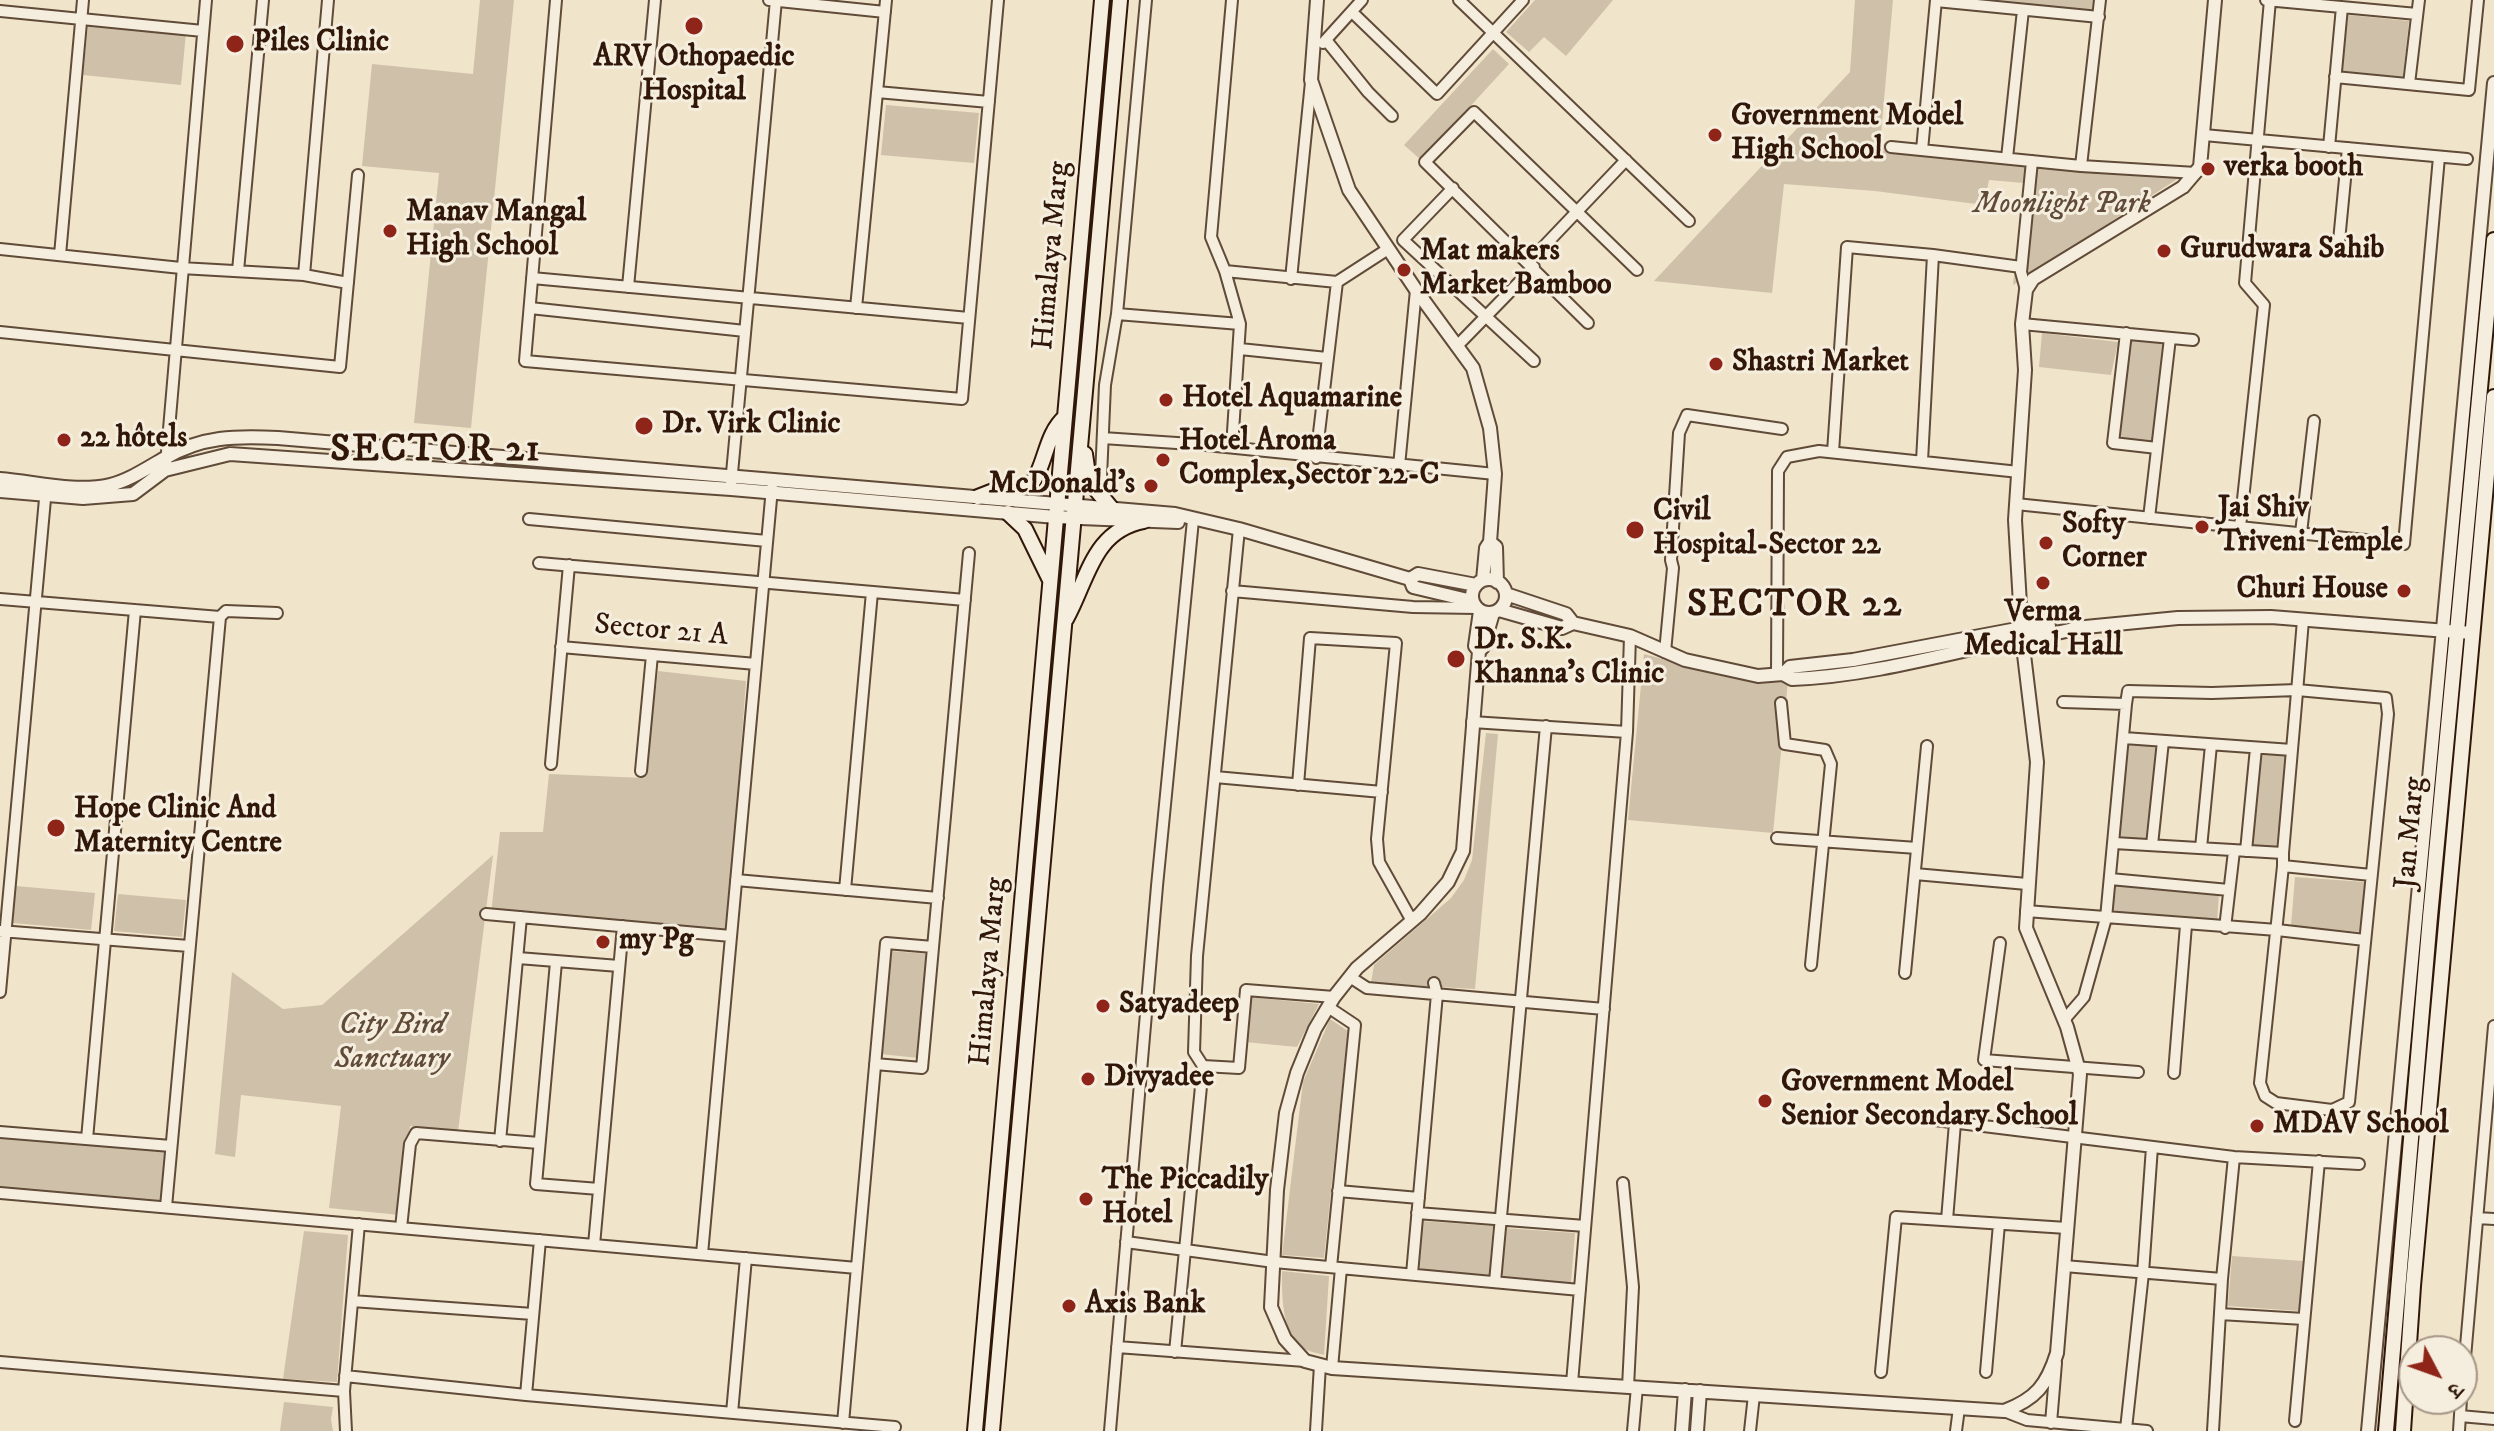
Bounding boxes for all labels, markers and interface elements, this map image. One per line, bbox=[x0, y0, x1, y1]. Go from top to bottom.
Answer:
marker: ARV Othopaedic Hospital bbox=[683, 15, 705, 37]
place label: Piles Clinic bbox=[253, 26, 389, 62]
marker: Piles Clinic bbox=[224, 33, 246, 55]
place label: ARV Othopaedic Hospital bbox=[594, 41, 794, 112]
place label: Government Model High School bbox=[1731, 100, 1963, 170]
marker: Government Model High School bbox=[1706, 126, 1724, 144]
place label: verka booth bbox=[2224, 151, 2363, 187]
street label: Himalaya Marg bbox=[1027, 160, 1079, 352]
marker: verka booth bbox=[2199, 160, 2217, 178]
park label: Moonlight Park bbox=[1973, 188, 2151, 224]
place label: Manav Mangal High School bbox=[406, 196, 586, 266]
marker: Manav Mangal High School bbox=[381, 222, 399, 240]
place label: Gurudwara Sahib bbox=[2180, 233, 2384, 269]
place label: Mat makers Market Bamboo bbox=[1420, 235, 1612, 306]
marker: Gurudwara Sahib bbox=[2155, 242, 2173, 260]
marker: Mat makers Market Bamboo bbox=[1395, 261, 1413, 279]
place label: Shastri Market bbox=[1732, 346, 1909, 382]
marker: Shastri Market bbox=[1707, 355, 1725, 373]
place label: Hotel Aquamarine bbox=[1182, 382, 1402, 418]
marker: Hotel Aquamarine bbox=[1157, 391, 1175, 409]
place label: Dr. Virk Clinic bbox=[662, 408, 840, 444]
marker: Dr. Virk Clinic bbox=[633, 415, 655, 437]
place label: 22 hôtels bbox=[80, 422, 187, 458]
place label: Hotel Aroma Complex,Sector 22-C bbox=[1179, 425, 1440, 496]
district label: SECTOR 21 bbox=[330, 429, 542, 475]
marker: 22 hôtels bbox=[55, 431, 73, 449]
marker: Hotel Aroma Complex,Sector 22-C bbox=[1154, 451, 1172, 469]
place label: McDonald's bbox=[988, 468, 1135, 504]
marker: McDonald's bbox=[1142, 477, 1160, 495]
place label: Jai Shiv Triveni Temple bbox=[2218, 492, 2403, 562]
place label: Civil Hospital-Sector 22 bbox=[1653, 495, 1881, 566]
place label: Softy Corner bbox=[2062, 508, 2147, 578]
marker: Jai Shiv Triveni Temple bbox=[2193, 518, 2211, 536]
marker: Civil Hospital-Sector 22 bbox=[1624, 519, 1646, 541]
marker: Softy Corner bbox=[2037, 534, 2055, 552]
place label: Churi House bbox=[2236, 573, 2388, 609]
marker: Verma Medical Hall bbox=[2034, 574, 2052, 592]
marker: Churi House bbox=[2395, 582, 2413, 600]
district label: SECTOR 22 bbox=[1687, 584, 1903, 630]
place label: Verma Medical Hall bbox=[1963, 596, 2123, 666]
street label: Sector 21 A bbox=[593, 608, 729, 656]
place label: Dr. S.K. Khanna's Clinic bbox=[1474, 624, 1664, 694]
marker: Dr. S.K. Khanna's Clinic bbox=[1445, 648, 1467, 670]
street label: Jan Marg bbox=[2389, 776, 2435, 890]
place label: Hope Clinic And Maternity Centre bbox=[74, 793, 282, 864]
marker: Hope Clinic And Maternity Centre bbox=[45, 817, 67, 839]
street label: Himalaya Marg bbox=[964, 876, 1016, 1068]
place label: my Pg bbox=[619, 924, 694, 960]
marker: my Pg bbox=[594, 933, 612, 951]
place label: Satyadeep bbox=[1119, 988, 1239, 1024]
marker: Satyadeep bbox=[1094, 997, 1112, 1015]
park label: City Bird Sanctuary bbox=[334, 1009, 450, 1080]
place label: Divyadee bbox=[1104, 1061, 1214, 1097]
place label: Government Model Senior Secondary School bbox=[1781, 1066, 2078, 1136]
marker: Divyadee bbox=[1079, 1070, 1097, 1088]
marker: Government Model Senior Secondary School bbox=[1756, 1092, 1774, 1110]
place label: MDAV School bbox=[2273, 1108, 2448, 1144]
marker: MDAV School bbox=[2248, 1117, 2266, 1135]
place label: The Piccadily Hotel bbox=[1102, 1164, 1269, 1234]
marker: The Piccadily Hotel bbox=[1077, 1190, 1095, 1208]
place label: Axis Bank bbox=[1085, 1288, 1205, 1324]
marker: Axis Bank bbox=[1060, 1297, 1078, 1315]
north arrow bbox=[2398, 1335, 2478, 1415]
text: उ bbox=[2441, 1377, 2469, 1403]

